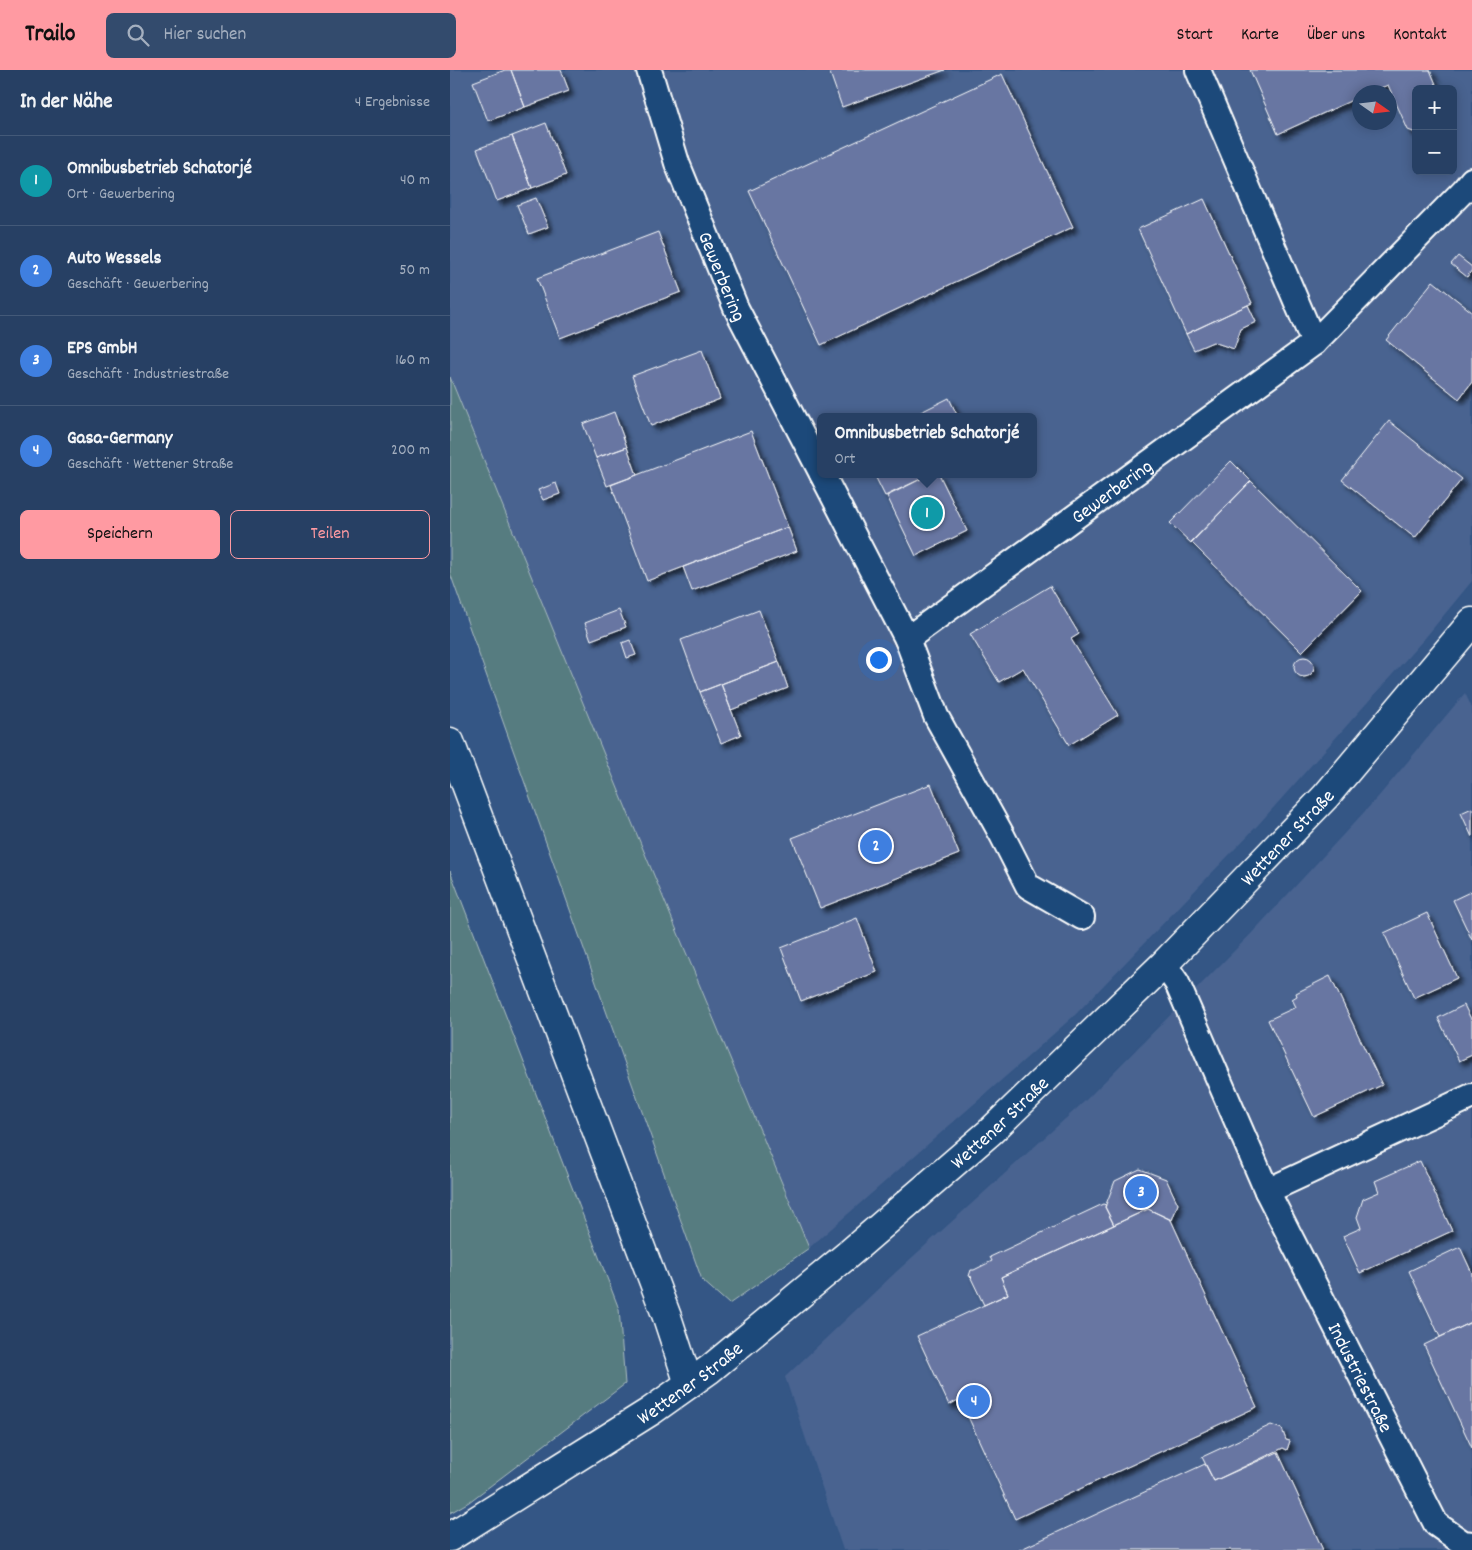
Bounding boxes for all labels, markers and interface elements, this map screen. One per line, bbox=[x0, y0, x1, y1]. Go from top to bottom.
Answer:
search box bbox=[106, 13, 456, 58]
text: Trailo bbox=[25, 18, 76, 52]
icon: search bbox=[124, 21, 152, 49]
text: Hier suchen bbox=[164, 22, 246, 49]
text: Start bbox=[1177, 23, 1213, 48]
text: Karte bbox=[1241, 23, 1279, 48]
text: Über uns bbox=[1307, 23, 1365, 48]
text: Kontakt bbox=[1393, 23, 1447, 48]
north arrow bbox=[1352, 85, 1397, 130]
map controls bbox=[1412, 85, 1457, 175]
button: + bbox=[1412, 85, 1457, 130]
text: In der Nähe bbox=[20, 88, 112, 118]
text: 4 Ergebnisse bbox=[355, 91, 430, 114]
button: − bbox=[1412, 130, 1457, 175]
text: Omnibusbetrieb Schatorjé bbox=[67, 156, 252, 183]
text: 1 bbox=[34, 169, 38, 192]
text: 40 m bbox=[400, 169, 430, 192]
text: Ort · Gewerbering bbox=[67, 183, 175, 206]
street label: Gewerbering bbox=[689, 228, 752, 327]
text: Auto Wessels bbox=[67, 246, 162, 273]
text: 2 bbox=[33, 259, 40, 282]
text: 50 m bbox=[399, 259, 430, 282]
text: Geschäft · Gewerbering bbox=[67, 273, 209, 296]
text: EPS GmbH bbox=[67, 336, 138, 363]
text: 3 bbox=[32, 349, 40, 372]
text: 160 m bbox=[395, 349, 430, 372]
text: Geschäft · Industriestraße bbox=[67, 363, 229, 386]
popup bbox=[817, 413, 1037, 478]
text: Omnibusbetrieb Schatorjé bbox=[834, 421, 1020, 448]
text: Gasa-Germany bbox=[67, 426, 172, 453]
text: 4 bbox=[33, 439, 39, 462]
text: 200 m bbox=[391, 439, 430, 462]
text: Ort bbox=[834, 448, 856, 471]
text: Geschäft · Wettener Straße bbox=[67, 453, 233, 476]
street label: Gewerbering bbox=[1066, 454, 1159, 532]
pin: 1 bbox=[911, 494, 943, 532]
button: Speichern bbox=[20, 510, 220, 559]
button: Teilen bbox=[230, 510, 430, 559]
your location bbox=[866, 647, 892, 673]
street label: Wettener Straße bbox=[1235, 784, 1343, 894]
pin: 2 bbox=[860, 827, 892, 865]
street label: Wettener Straße bbox=[946, 1071, 1057, 1177]
pin: 3 bbox=[1125, 1173, 1157, 1211]
street label: Industriestraße bbox=[1319, 1318, 1398, 1438]
street label: Wettener Straße bbox=[633, 1336, 750, 1433]
pin: 4 bbox=[958, 1382, 990, 1420]

